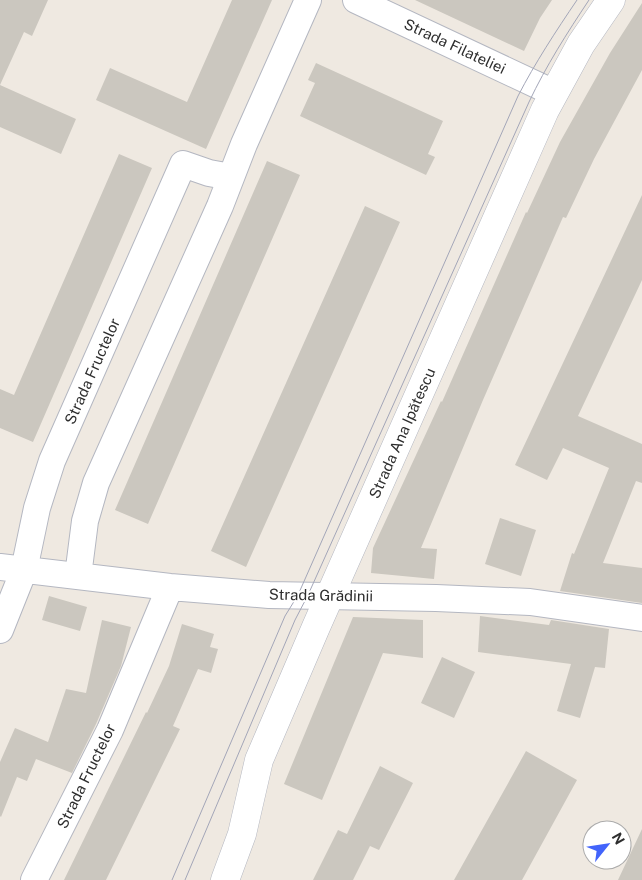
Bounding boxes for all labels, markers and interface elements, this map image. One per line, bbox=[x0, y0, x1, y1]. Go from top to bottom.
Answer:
street label: Strada Filateliei bbox=[402, 15, 508, 77]
street label: Strada Fructelor bbox=[61, 315, 123, 427]
street label: Strada Ana Ipătescu bbox=[366, 365, 438, 501]
street label: Strada Grădinii bbox=[269, 586, 373, 604]
street label: Strada Fructelor bbox=[53, 721, 119, 831]
north arrow bbox=[582, 820, 632, 870]
text: N bbox=[609, 830, 628, 847]

